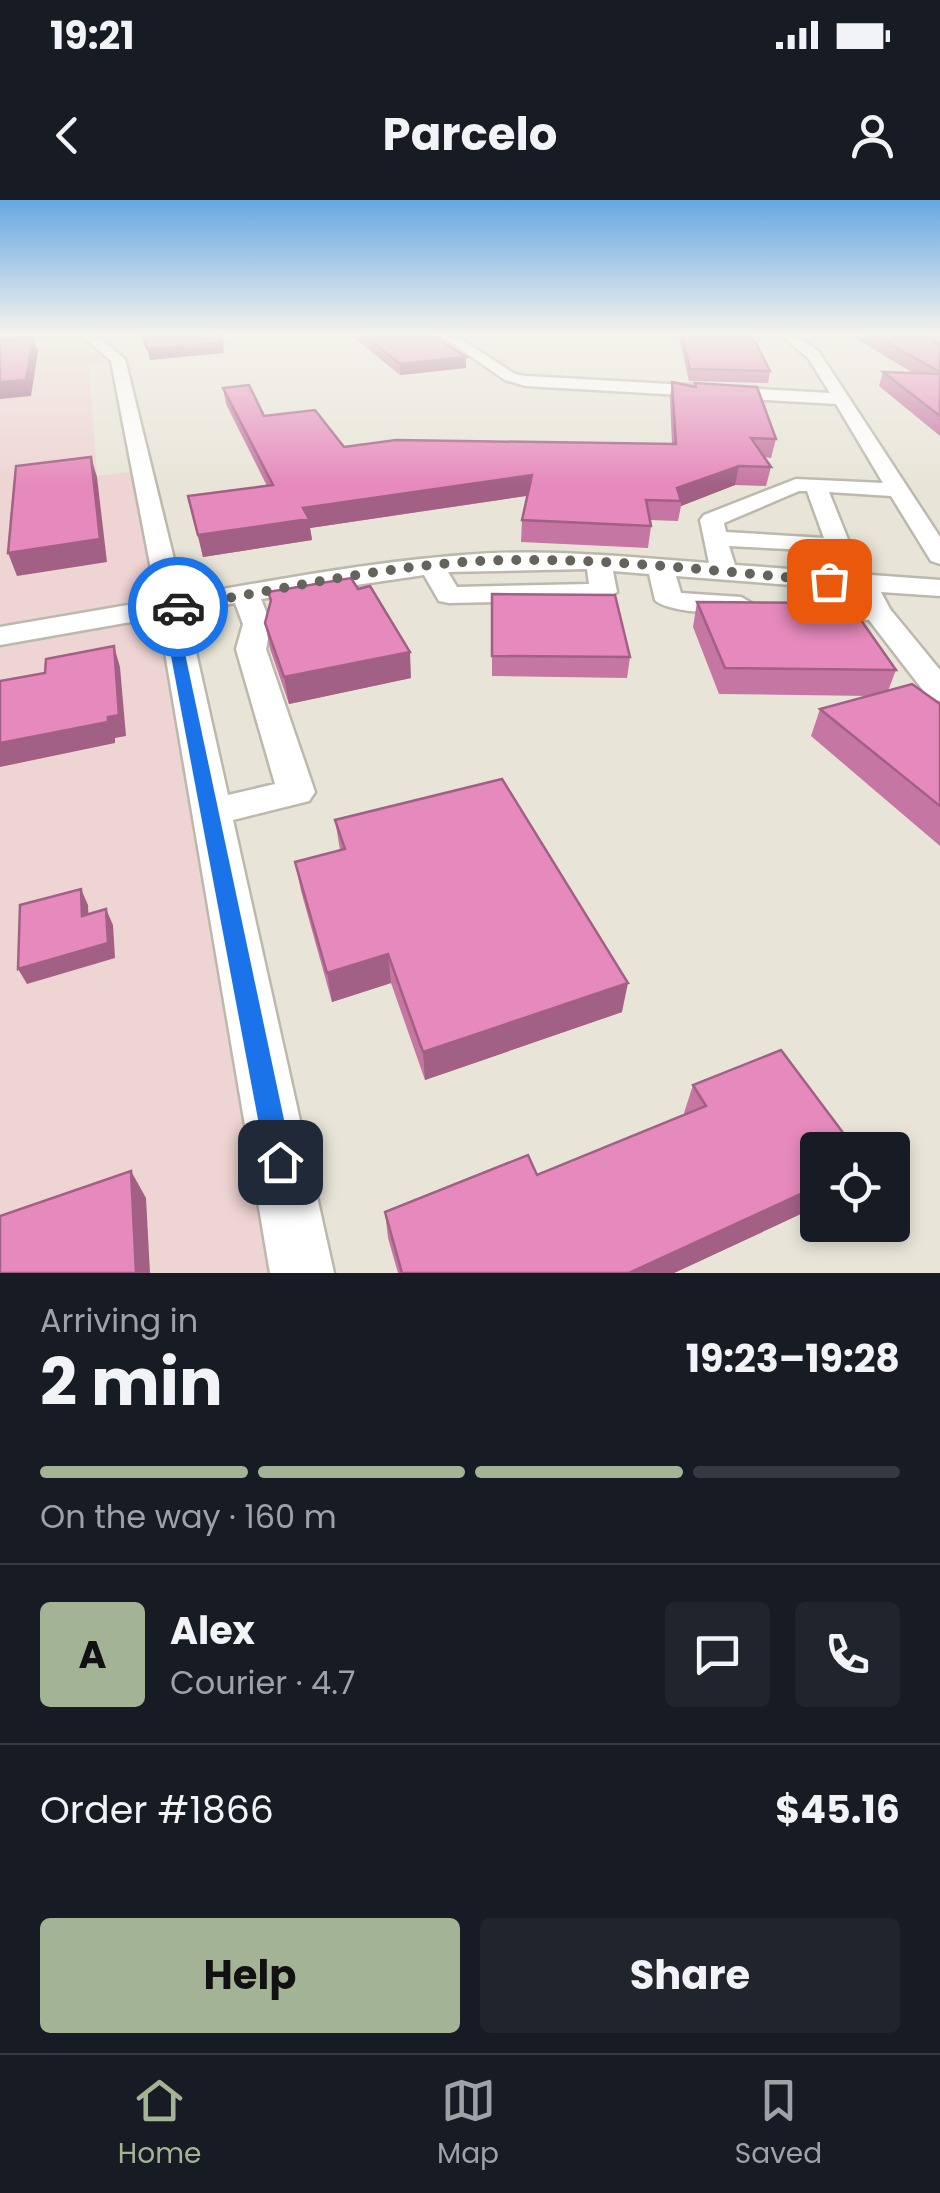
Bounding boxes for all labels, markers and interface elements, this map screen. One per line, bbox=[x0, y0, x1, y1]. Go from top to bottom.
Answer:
text: 19:21 bbox=[50, 9, 134, 62]
text: Parcelo bbox=[383, 103, 557, 166]
icon: back bbox=[40, 108, 95, 163]
icon: person bbox=[845, 108, 900, 163]
pin bbox=[787, 539, 872, 624]
icon: bag bbox=[802, 554, 857, 609]
courier bbox=[128, 557, 228, 657]
icon: car bbox=[151, 580, 206, 635]
pin bbox=[238, 1120, 323, 1205]
map controls bbox=[800, 1132, 910, 1242]
button: locate bbox=[800, 1132, 910, 1242]
icon: home bbox=[253, 1135, 308, 1190]
text: Arriving in bbox=[40, 1298, 198, 1343]
text: 19:23–19:28 bbox=[686, 1332, 900, 1385]
text: 2 min bbox=[40, 1337, 223, 1428]
text: On the way · 160 m bbox=[40, 1494, 337, 1539]
button: chat bbox=[665, 1602, 770, 1707]
button: phone bbox=[795, 1602, 900, 1707]
text: Alex bbox=[170, 1604, 255, 1657]
text: A bbox=[78, 1628, 107, 1681]
text: Courier · 4.7 bbox=[170, 1660, 355, 1705]
text: Order #1866 bbox=[40, 1783, 274, 1836]
text: $45.16 bbox=[775, 1783, 900, 1836]
button: Help bbox=[40, 1918, 460, 2033]
button: Share bbox=[480, 1918, 900, 2033]
tab: Home bbox=[118, 2073, 201, 2175]
tab: Map bbox=[437, 2073, 499, 2175]
tab: Saved bbox=[735, 2073, 822, 2175]

